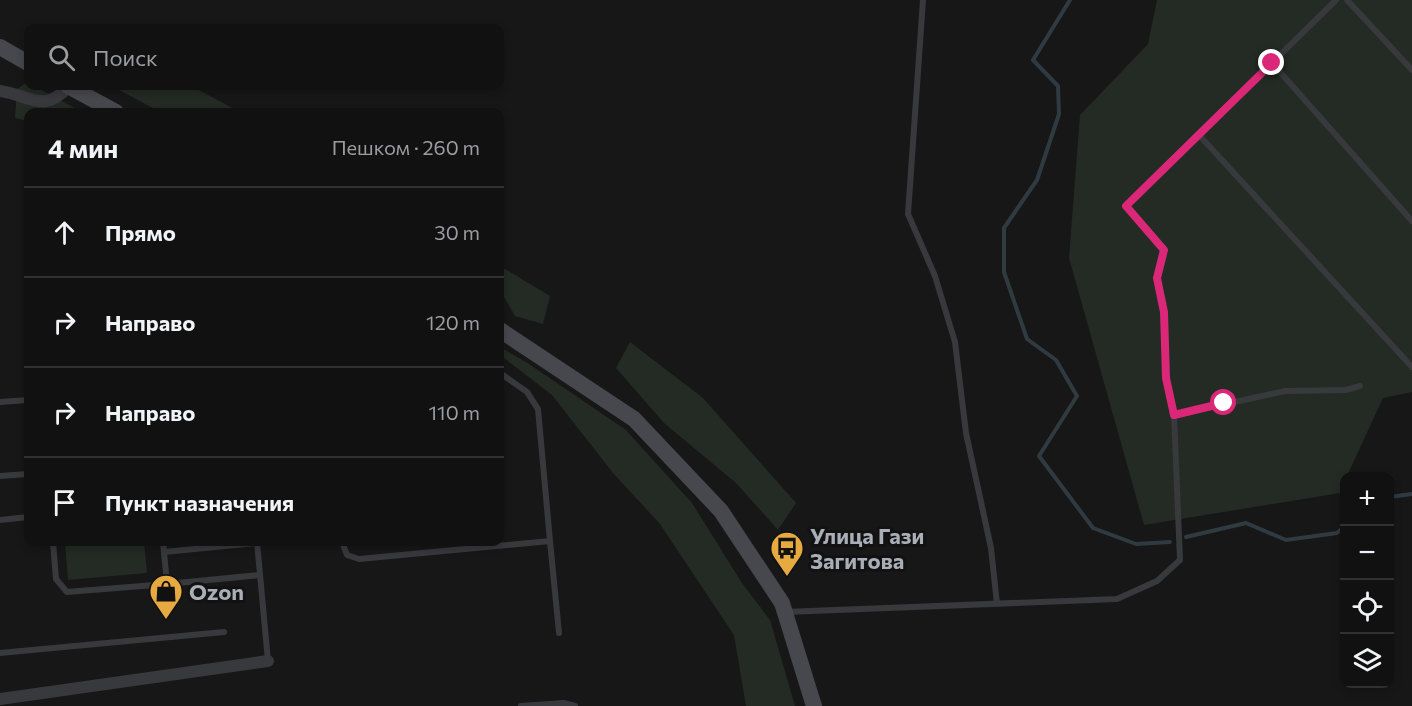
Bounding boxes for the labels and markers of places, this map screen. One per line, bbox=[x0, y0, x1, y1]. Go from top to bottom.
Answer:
place label: Улица Гази Загитова bbox=[810, 522, 924, 574]
bus stop icon: Улица Гази Загитова bbox=[769, 530, 805, 577]
shop icon: Ozon bbox=[148, 573, 184, 620]
place label: Ozon bbox=[189, 578, 244, 605]

